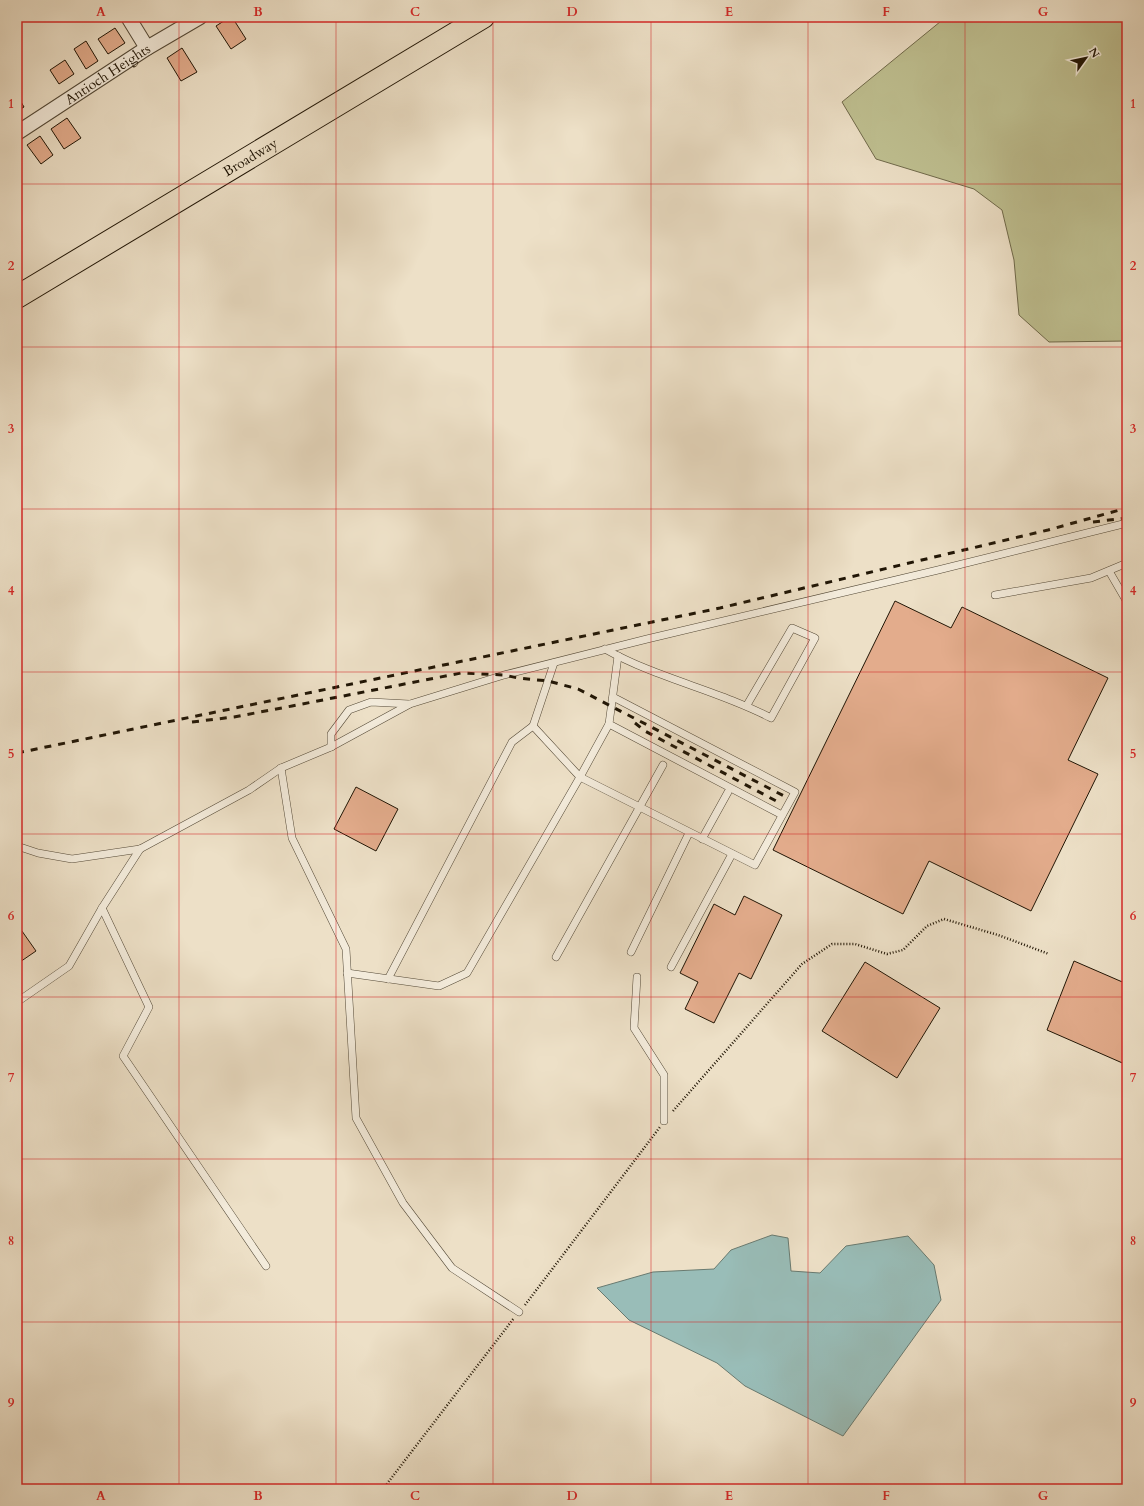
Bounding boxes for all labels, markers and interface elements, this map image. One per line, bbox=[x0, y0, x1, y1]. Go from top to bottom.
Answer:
text: A bbox=[96, 3, 106, 21]
text: B bbox=[253, 3, 263, 21]
text: C bbox=[410, 3, 420, 21]
text: D bbox=[566, 3, 578, 21]
text: E bbox=[725, 3, 733, 21]
text: F bbox=[882, 3, 890, 21]
text: G bbox=[1038, 3, 1049, 21]
north arrow bbox=[1066, 38, 1106, 78]
street label: Antioch Heights bbox=[61, 39, 154, 109]
text: N bbox=[1085, 45, 1103, 61]
text: 1 bbox=[8, 95, 14, 113]
text: 1 bbox=[1130, 95, 1136, 113]
street label: Broadway bbox=[220, 133, 282, 181]
text: 2 bbox=[8, 257, 15, 275]
text: 2 bbox=[1130, 257, 1137, 275]
text: 3 bbox=[8, 420, 15, 438]
text: 3 bbox=[1130, 420, 1137, 438]
text: 4 bbox=[8, 582, 15, 600]
text: 4 bbox=[1130, 582, 1137, 600]
text: 5 bbox=[8, 745, 14, 763]
text: 5 bbox=[1130, 745, 1136, 763]
text: 6 bbox=[8, 907, 15, 925]
text: 6 bbox=[1130, 907, 1137, 925]
text: 7 bbox=[8, 1069, 15, 1087]
text: 7 bbox=[1130, 1069, 1137, 1087]
text: 8 bbox=[8, 1232, 14, 1250]
text: 8 bbox=[1130, 1232, 1136, 1250]
text: 9 bbox=[8, 1394, 15, 1412]
text: 9 bbox=[1130, 1394, 1137, 1412]
text: A bbox=[96, 1487, 106, 1505]
text: B bbox=[253, 1487, 263, 1505]
text: C bbox=[410, 1487, 420, 1505]
text: D bbox=[566, 1487, 578, 1505]
text: E bbox=[725, 1487, 733, 1505]
text: F bbox=[882, 1487, 890, 1505]
text: G bbox=[1038, 1487, 1049, 1505]

